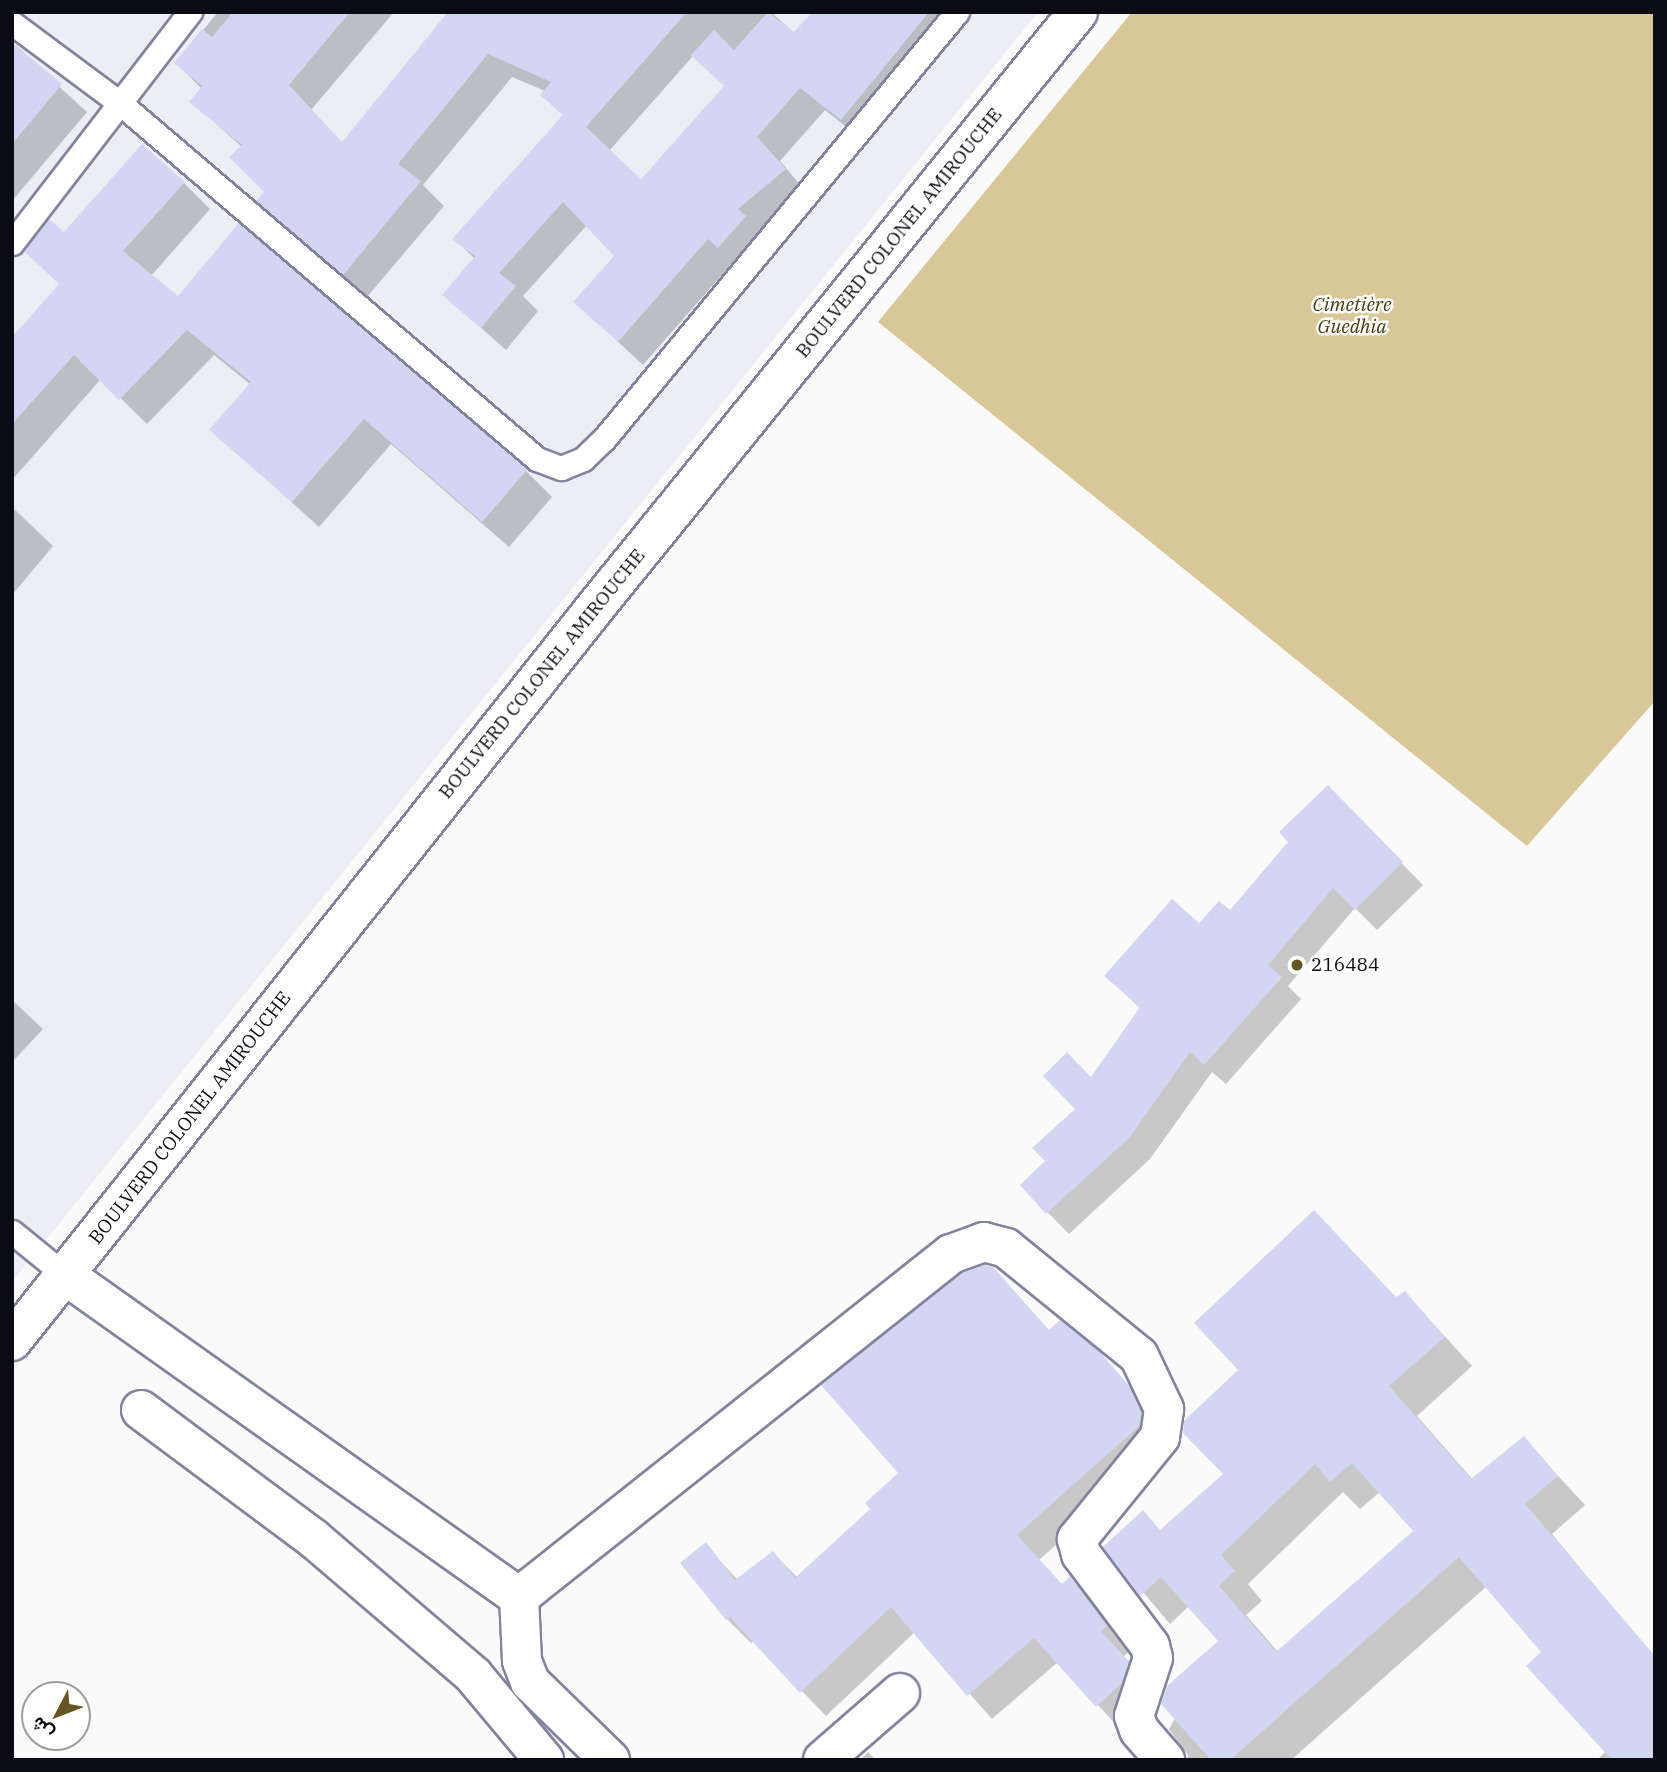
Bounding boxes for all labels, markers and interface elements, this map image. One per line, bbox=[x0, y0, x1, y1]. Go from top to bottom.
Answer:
street label: BOULVERD COLONEL AMIROUCHE bbox=[791, 104, 1007, 362]
park label: Cimetière Guedhia bbox=[1313, 294, 1391, 338]
street label: BOULVERD COLONEL AMIROUCHE bbox=[434, 545, 650, 803]
place label: 216484 bbox=[1311, 954, 1379, 976]
marker: 216484 bbox=[1289, 957, 1305, 973]
street label: BOULVERD COLONEL AMIROUCHE bbox=[84, 987, 296, 1249]
north arrow bbox=[21, 1681, 91, 1751]
text: ش bbox=[25, 1712, 58, 1745]

